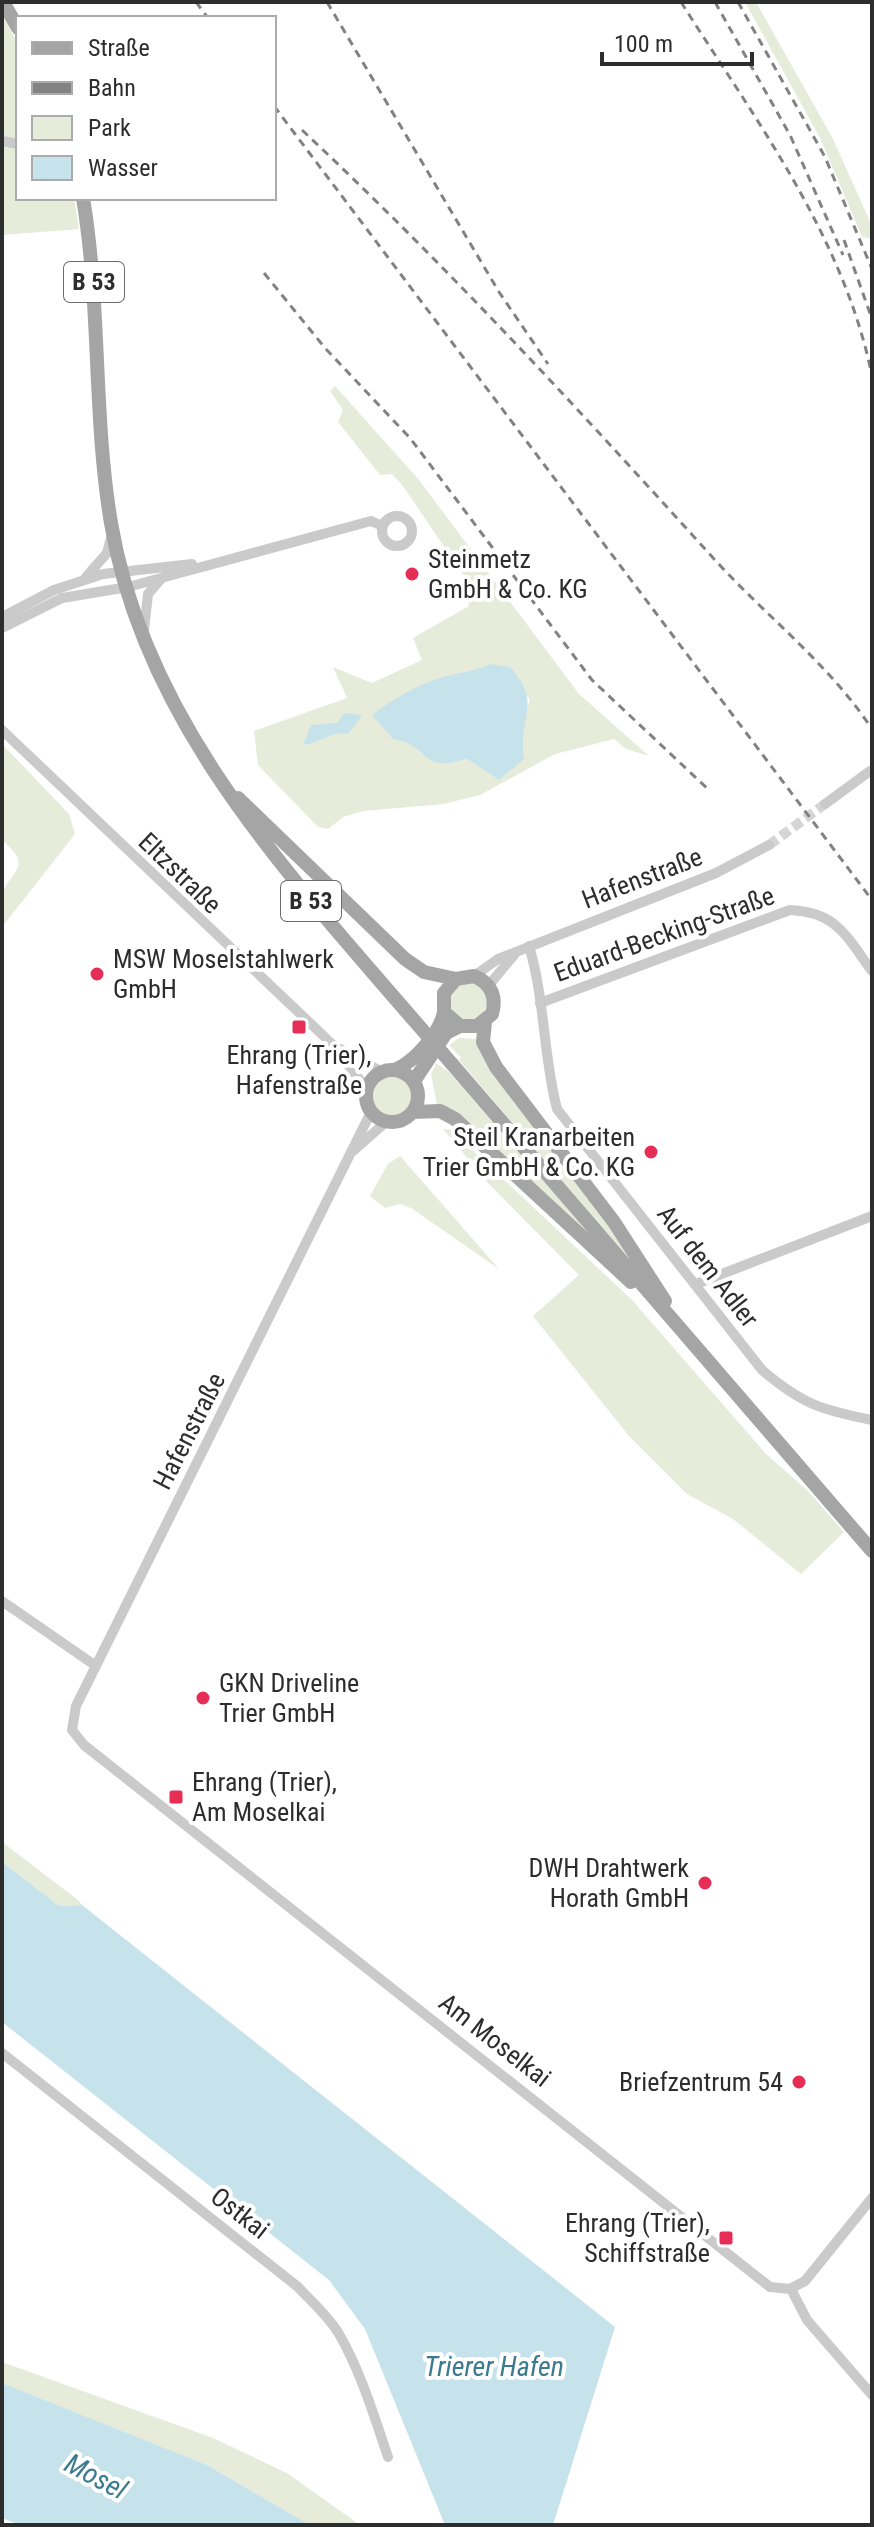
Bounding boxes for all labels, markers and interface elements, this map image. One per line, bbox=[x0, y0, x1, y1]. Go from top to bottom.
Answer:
legend bbox=[16, 16, 276, 200]
scale bar bbox=[602, 16, 752, 66]
text: 100 m bbox=[614, 30, 673, 58]
text: Straße bbox=[88, 34, 150, 62]
text: Bahn bbox=[88, 74, 136, 102]
text: Park bbox=[88, 114, 131, 142]
text: Wasser bbox=[88, 154, 158, 182]
road number: B 53 bbox=[64, 262, 124, 302]
place label: Steinmetz GmbH & Co. KG bbox=[428, 544, 588, 604]
marker: Steinmetz GmbH & Co. KG bbox=[403, 565, 421, 583]
street label: Eltzstraße bbox=[132, 826, 228, 920]
street label: Hafenstraße bbox=[578, 841, 706, 915]
street label: Eduard-Becking-Straße bbox=[550, 880, 778, 988]
road number: B 53 bbox=[281, 881, 341, 921]
place label: MSW Moselstahlwerk GmbH bbox=[113, 944, 334, 1004]
marker: MSW Moselstahlwerk GmbH bbox=[88, 965, 106, 983]
marker: Ehrang (Trier), Hafenstraße bbox=[290, 1018, 308, 1036]
place label: Ehrang (Trier), Hafenstraße bbox=[227, 1040, 371, 1100]
place label: Steil Kranarbeiten Trier GmbH & Co. KG bbox=[423, 1122, 635, 1182]
marker: Steil Kranarbeiten Trier GmbH & Co. KG bbox=[642, 1143, 660, 1161]
street label: Auf dem Adler bbox=[651, 1199, 765, 1333]
street label: Hafenstraße bbox=[147, 1368, 231, 1494]
place label: GKN Driveline Trier GmbH bbox=[219, 1668, 359, 1728]
marker: GKN Driveline Trier GmbH bbox=[194, 1689, 212, 1707]
place label: Ehrang (Trier), Am Moselkai bbox=[192, 1767, 337, 1827]
marker: Ehrang (Trier), Am Moselkai bbox=[167, 1788, 185, 1806]
place label: DWH Drahtwerk Horath GmbH bbox=[529, 1853, 689, 1913]
marker: DWH Drahtwerk Horath GmbH bbox=[696, 1874, 714, 1892]
street label: Am Moselkai bbox=[433, 1987, 557, 2093]
place label: Briefzentrum 54 bbox=[619, 2067, 783, 2097]
marker: Briefzentrum 54 bbox=[790, 2073, 808, 2091]
street label: Ostkai bbox=[205, 2181, 275, 2245]
place label: Ehrang (Trier), Schiffstraße bbox=[565, 2208, 710, 2268]
marker: Ehrang (Trier), Schiffstraße bbox=[717, 2229, 735, 2247]
water label: Trierer Hafen bbox=[424, 2350, 564, 2383]
water label: Mosel bbox=[59, 2446, 133, 2507]

